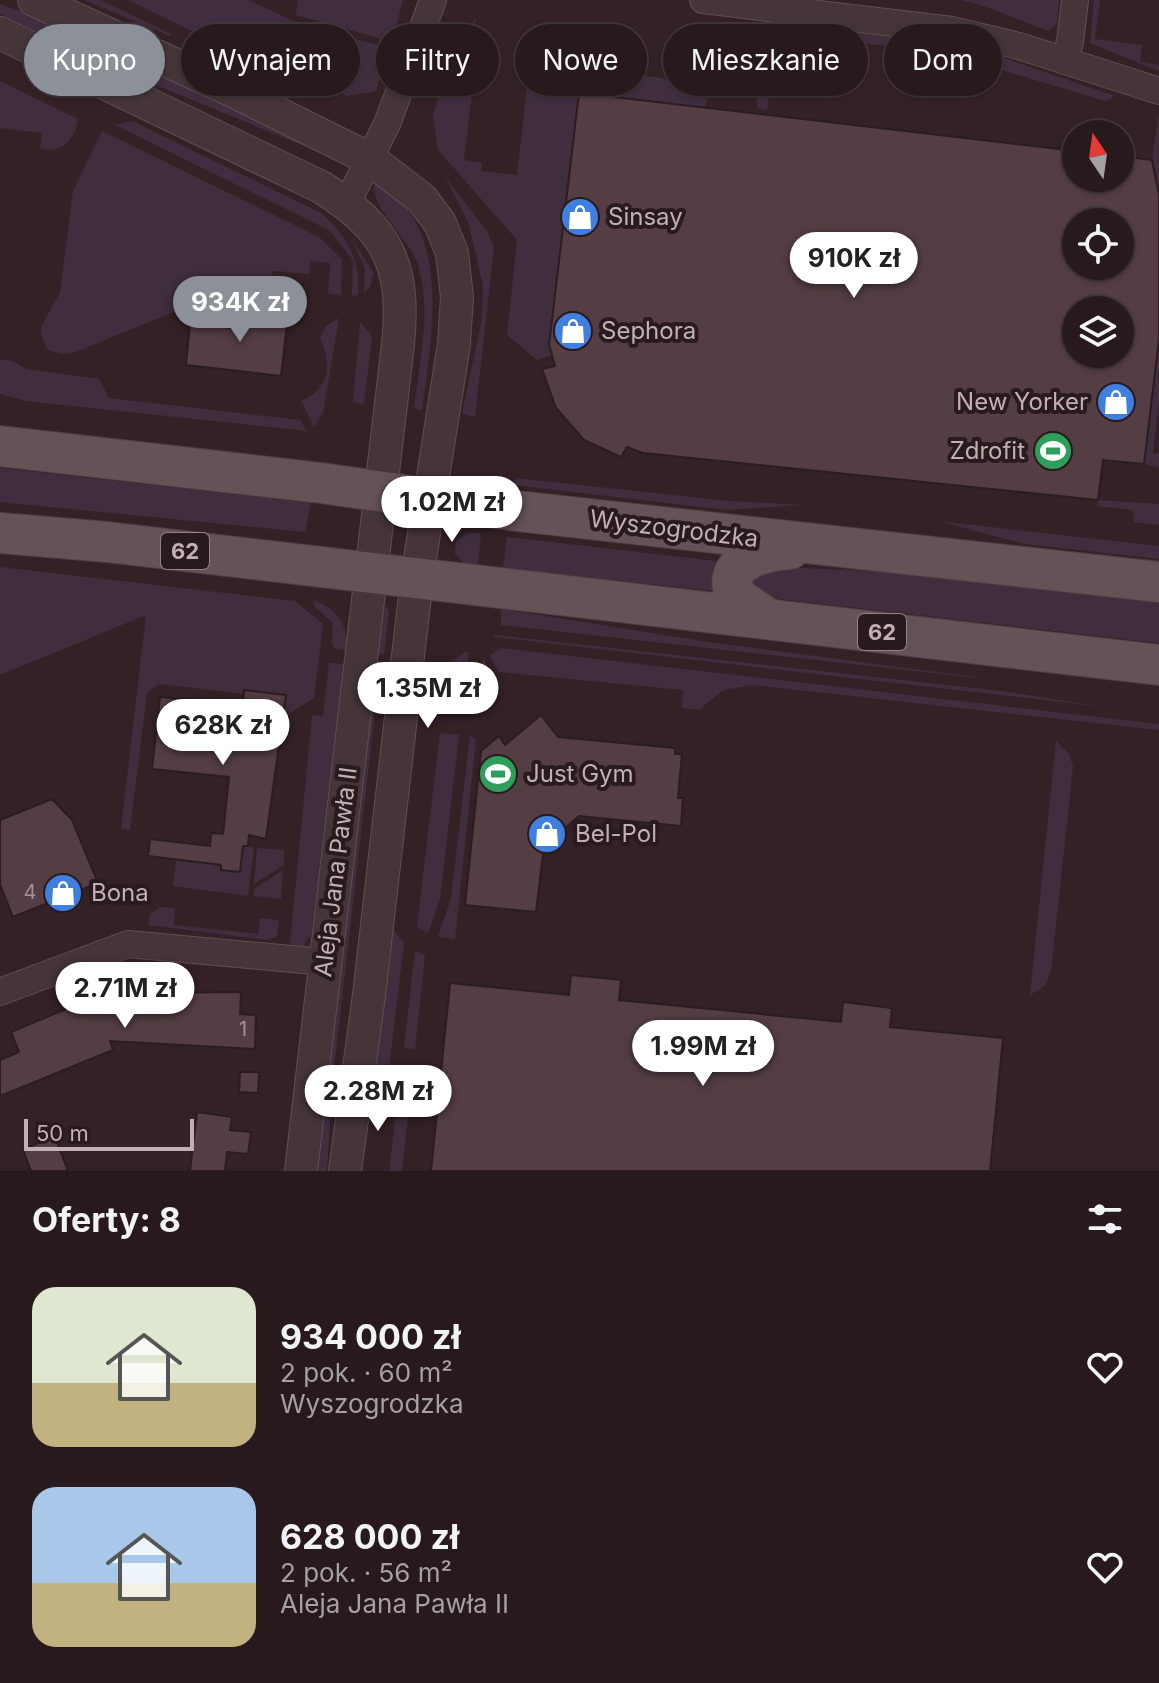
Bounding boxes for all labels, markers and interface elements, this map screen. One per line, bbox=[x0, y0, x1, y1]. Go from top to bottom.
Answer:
chip: Kupno bbox=[24, 24, 165, 96]
chip: Wynajem bbox=[181, 24, 360, 96]
chip: Filtry bbox=[376, 24, 499, 96]
chip: Nowe bbox=[515, 24, 647, 96]
chip: Mieszkanie bbox=[663, 24, 868, 96]
chip: Dom bbox=[884, 24, 1002, 96]
north arrow bbox=[1062, 120, 1134, 192]
map controls bbox=[1062, 120, 1134, 368]
shop icon: Sinsay bbox=[559, 196, 601, 238]
place label: Sinsay bbox=[608, 202, 683, 231]
button: locate bbox=[1062, 208, 1134, 280]
pin: 910K zł bbox=[780, 232, 928, 300]
text: 910K zł bbox=[808, 242, 900, 273]
pin: 934K zł bbox=[166, 276, 314, 344]
text: 934K zł bbox=[191, 286, 289, 317]
button: layers bbox=[1062, 296, 1134, 368]
shop icon: Sephora bbox=[552, 310, 594, 352]
place label: Sephora bbox=[601, 316, 696, 345]
shop icon: New Yorker bbox=[1095, 381, 1137, 423]
place label: New Yorker bbox=[956, 387, 1088, 416]
sports icon: Zdrofit bbox=[1032, 430, 1074, 472]
place label: Zdrofit bbox=[950, 436, 1025, 465]
pin: 1.02M zł bbox=[369, 476, 535, 544]
text: 1.02M zł bbox=[399, 486, 505, 517]
street label: Wyszogrodzka bbox=[588, 504, 760, 553]
road number: 62 bbox=[161, 533, 209, 569]
road number: 62 bbox=[858, 614, 906, 650]
pin: 1.35M zł bbox=[345, 662, 511, 730]
text: 1.35M zł bbox=[375, 672, 481, 703]
pin: 628K zł bbox=[149, 699, 297, 767]
text: 628K zł bbox=[175, 709, 271, 740]
sports icon: Just Gym bbox=[477, 753, 519, 795]
place label: Just Gym bbox=[526, 759, 634, 788]
street label: Aleja Jana Pawła II bbox=[308, 765, 363, 979]
shop icon: Bel-Pol bbox=[526, 813, 568, 855]
place label: Bel-Pol bbox=[575, 819, 657, 848]
shop icon: Bona bbox=[42, 872, 84, 914]
place label: Bona bbox=[91, 878, 149, 907]
house number: 4 bbox=[24, 880, 36, 904]
pin: 2.71M zł bbox=[42, 962, 208, 1030]
text: 2.71M zł bbox=[73, 972, 177, 1003]
house number: 1 bbox=[239, 1017, 247, 1041]
pin: 1.99M zł bbox=[620, 1020, 786, 1088]
text: 1.99M zł bbox=[650, 1030, 756, 1061]
pin: 2.28M zł bbox=[295, 1065, 461, 1133]
text: 2.28M zł bbox=[323, 1075, 433, 1106]
scale bar bbox=[24, 1115, 194, 1151]
text: 50 m bbox=[36, 1120, 89, 1146]
icon: filters bbox=[1083, 1197, 1127, 1241]
text: Oferty: 8 bbox=[32, 1199, 181, 1240]
text: 934 000 zł bbox=[280, 1316, 461, 1357]
icon: home bbox=[96, 1319, 192, 1415]
icon: heart bbox=[1083, 1345, 1127, 1389]
text: 2 pok. · 60 m² bbox=[280, 1357, 453, 1388]
text: Wyszogrodzka bbox=[280, 1388, 464, 1419]
text: 628 000 zł bbox=[280, 1516, 459, 1557]
icon: home bbox=[96, 1519, 192, 1615]
icon: heart bbox=[1083, 1545, 1127, 1589]
text: 2 pok. · 56 m² bbox=[280, 1557, 452, 1588]
text: Aleja Jana Pawła II bbox=[280, 1588, 509, 1619]

